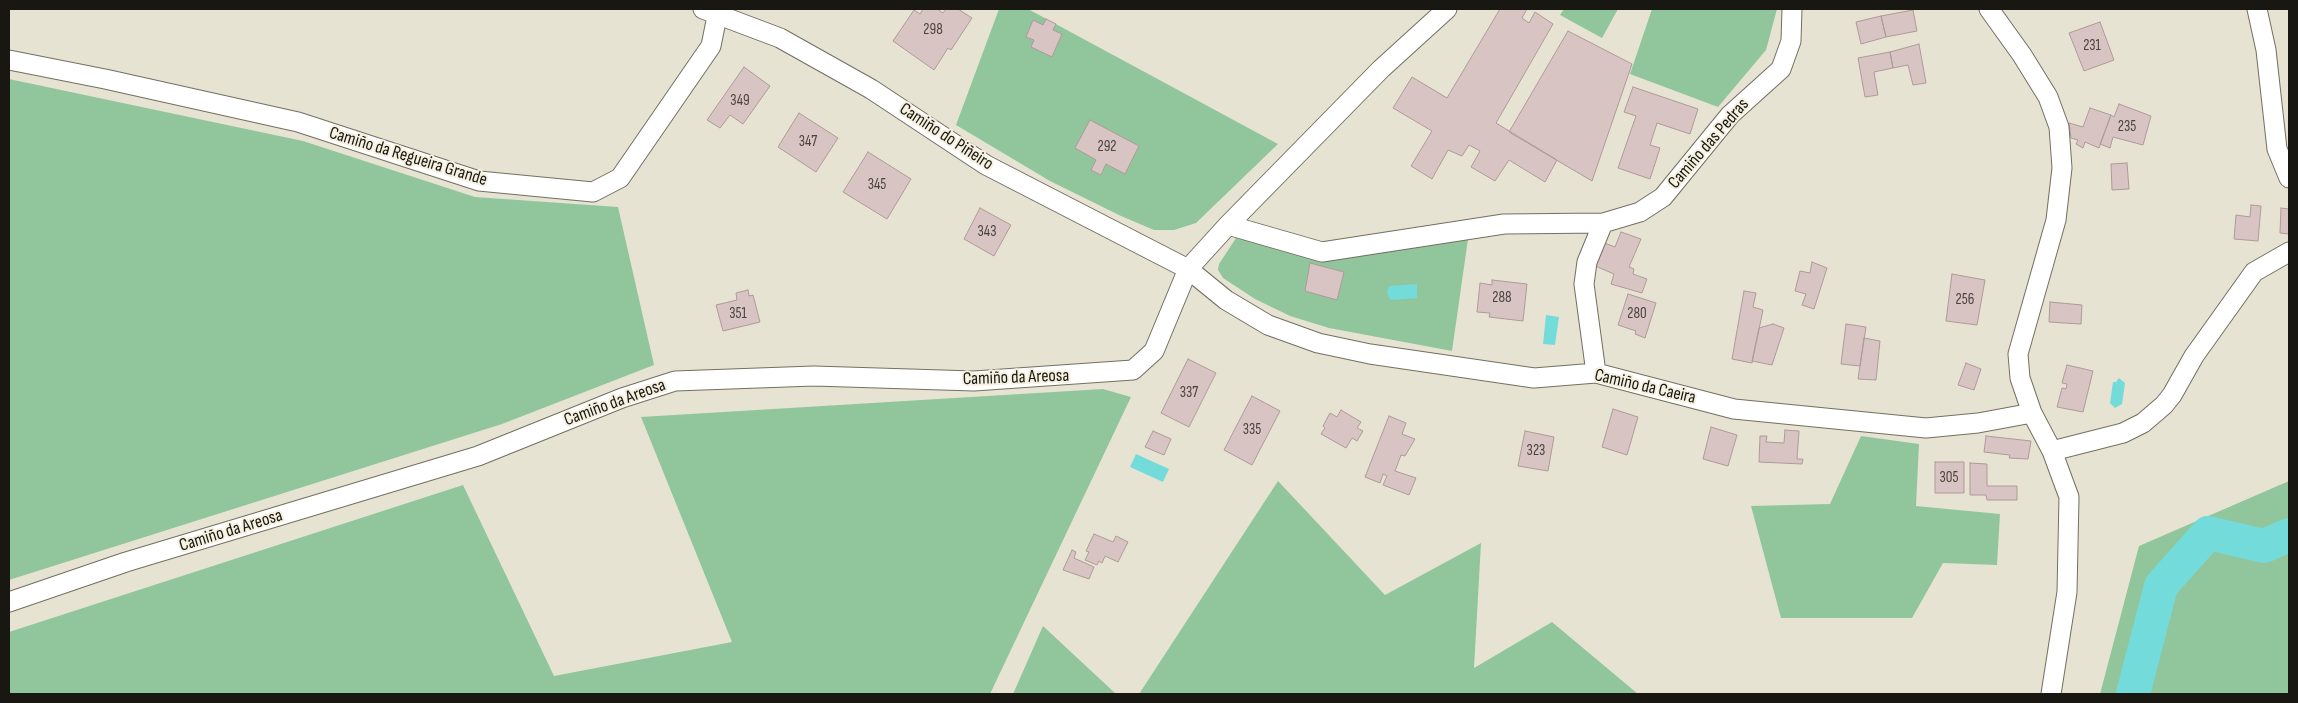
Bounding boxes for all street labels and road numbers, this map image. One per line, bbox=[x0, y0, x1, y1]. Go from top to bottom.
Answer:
street label: Camiño das Pedras bbox=[1664, 94, 1754, 194]
street label: Camiño do Piñeiro bbox=[895, 99, 997, 175]
street label: Camiño da Regueira Grande bbox=[326, 123, 490, 191]
street label: Camiño da Areosa bbox=[962, 365, 1070, 391]
street label: Camiño da Caeira bbox=[1592, 365, 1698, 409]
street label: Camiño da Areosa bbox=[561, 375, 669, 431]
street label: Camiño da Areosa bbox=[177, 505, 285, 557]

